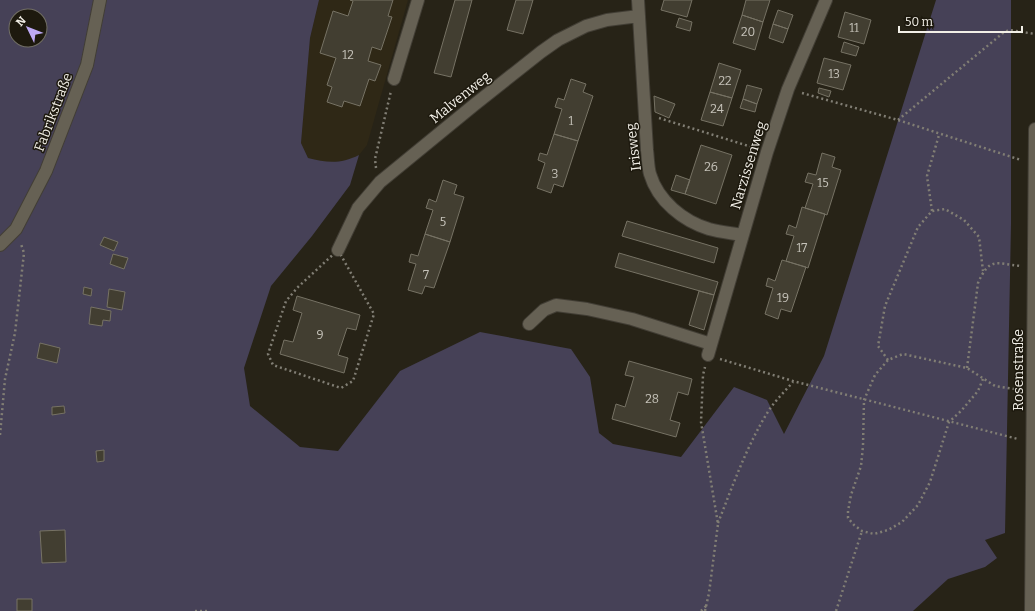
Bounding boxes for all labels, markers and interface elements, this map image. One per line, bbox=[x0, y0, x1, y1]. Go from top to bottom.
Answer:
north arrow bbox=[8, 8, 48, 48]
scale bar bbox=[899, 8, 1022, 34]
text: N bbox=[13, 14, 29, 29]
text: 50 m bbox=[905, 15, 934, 29]
house number: 11 bbox=[849, 21, 859, 35]
house number: 20 bbox=[741, 25, 755, 39]
house number: 12 bbox=[342, 48, 354, 62]
house number: 13 bbox=[828, 67, 840, 81]
street label: Malvenweg bbox=[426, 68, 494, 127]
street label: Fabrikstraße bbox=[31, 71, 76, 154]
house number: 22 bbox=[718, 74, 732, 88]
house number: 24 bbox=[710, 102, 724, 116]
house number: 1 bbox=[569, 114, 574, 128]
street label: Narzissenweg bbox=[727, 119, 770, 211]
street label: Irisweg bbox=[622, 122, 645, 172]
house number: 26 bbox=[704, 160, 718, 174]
house number: 3 bbox=[552, 167, 559, 181]
house number: 15 bbox=[817, 176, 829, 190]
house number: 5 bbox=[440, 215, 446, 229]
house number: 17 bbox=[797, 241, 807, 255]
house number: 7 bbox=[423, 268, 429, 282]
house number: 19 bbox=[777, 291, 789, 305]
house number: 9 bbox=[316, 328, 324, 342]
street label: Rosenstraße bbox=[1010, 329, 1027, 411]
house number: 28 bbox=[645, 392, 659, 406]

